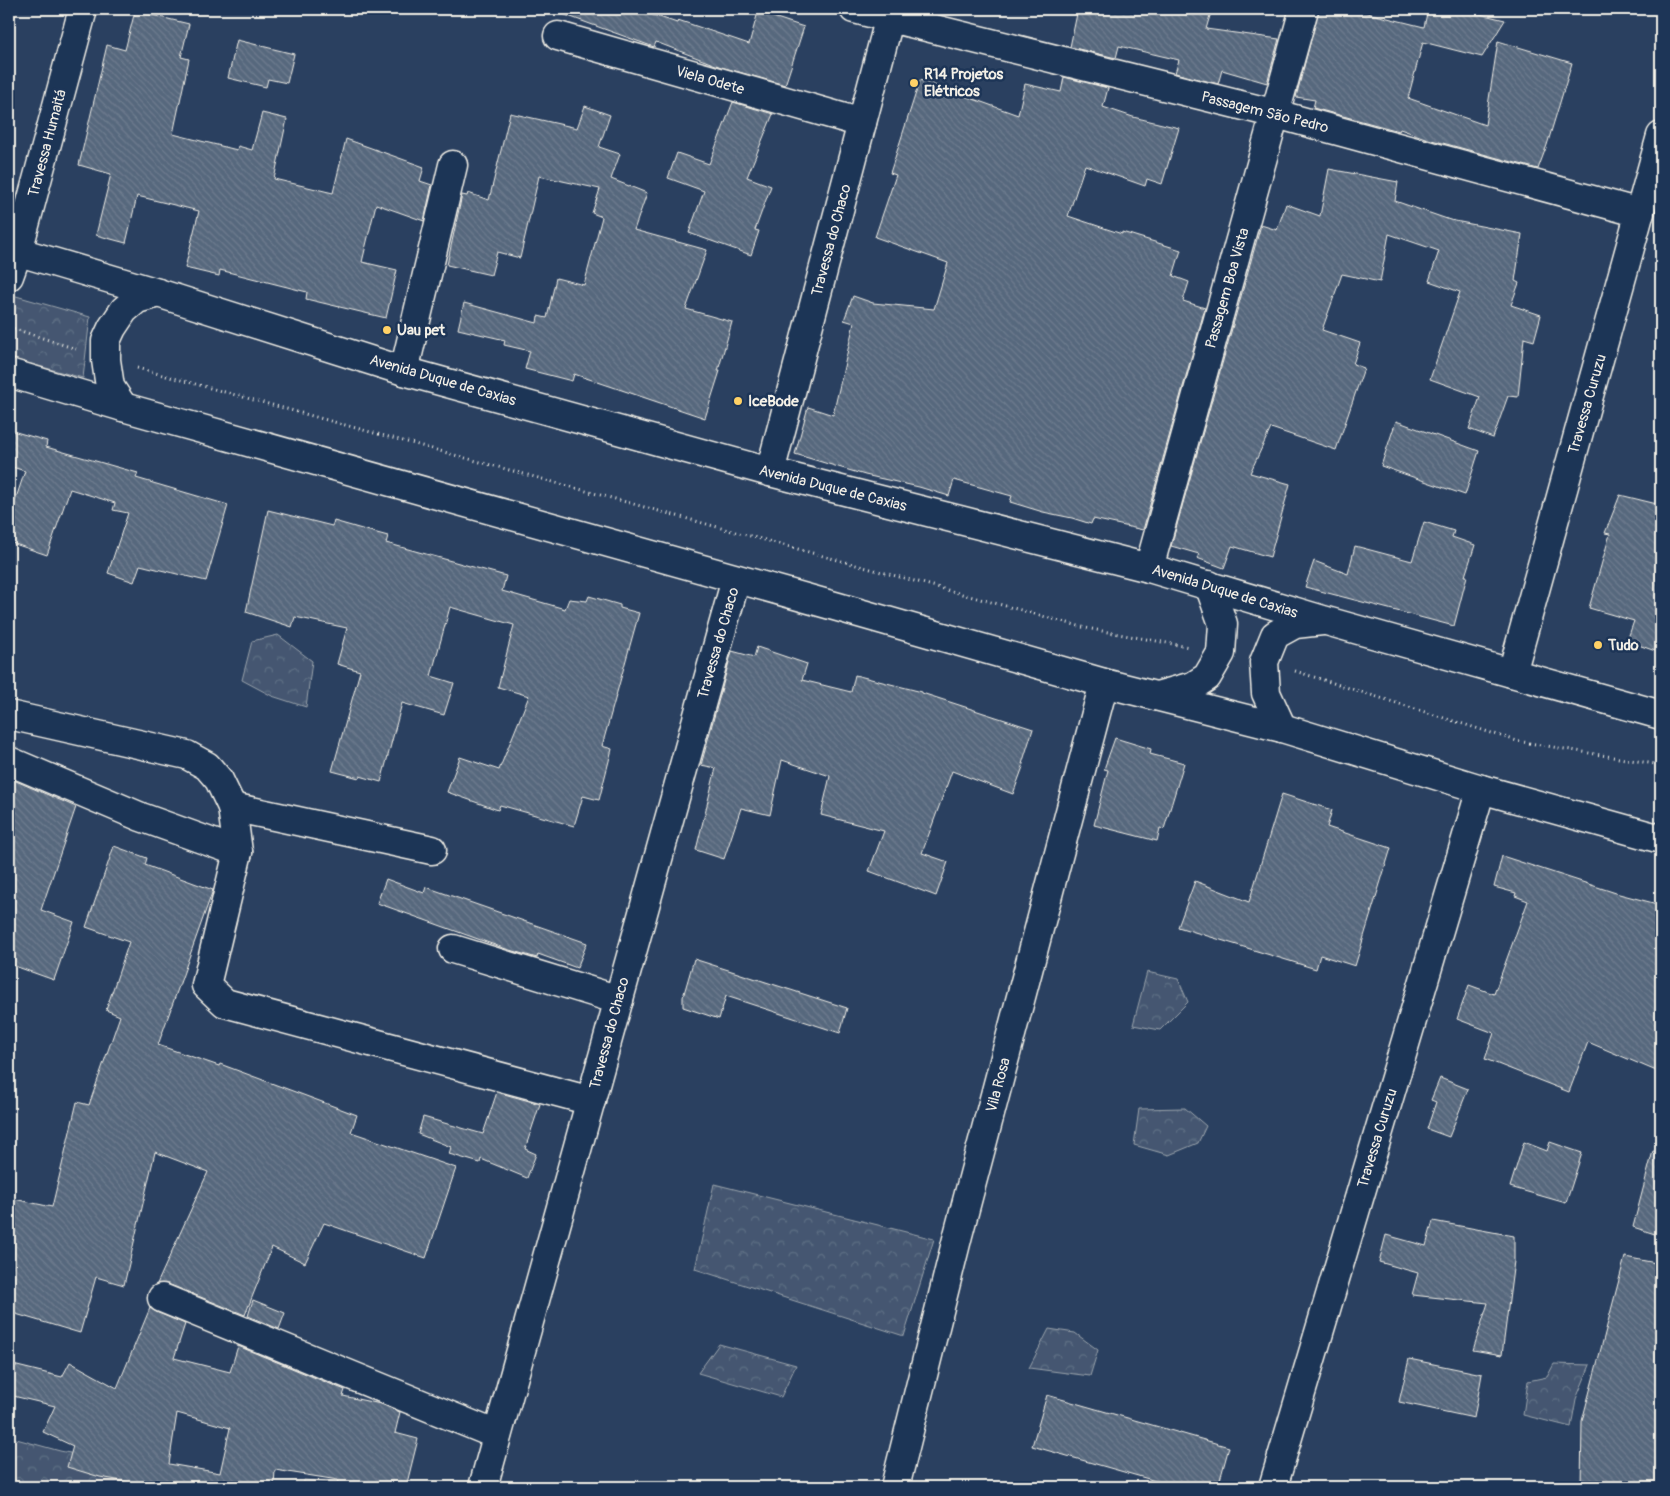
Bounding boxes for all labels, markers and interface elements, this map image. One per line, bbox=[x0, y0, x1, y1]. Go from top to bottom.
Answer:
street label: Viela Odete bbox=[673, 62, 747, 100]
place label: R14 Projetos Elétricos bbox=[924, 65, 1004, 101]
marker: R14 Projetos Elétricos bbox=[908, 77, 920, 89]
street label: Travessa Humaitá bbox=[24, 87, 71, 199]
street label: Passagem São Pedro bbox=[1199, 88, 1330, 137]
street label: Travessa do Chaco bbox=[807, 182, 856, 298]
street label: Passagem Boa Vista bbox=[1201, 226, 1254, 351]
place label: Uau pet bbox=[397, 321, 446, 340]
marker: Uau pet bbox=[381, 324, 393, 336]
street label: Avenida Duque de Caxias bbox=[367, 350, 519, 411]
street label: Travessa Curuzu bbox=[1564, 352, 1611, 456]
place label: IceBode bbox=[748, 392, 799, 411]
marker: IceBode bbox=[732, 395, 744, 407]
street label: Avenida Duque de Caxias bbox=[757, 461, 909, 516]
street label: Avenida Duque de Caxias bbox=[1150, 560, 1300, 623]
street label: Travessa do Chaco bbox=[693, 585, 744, 701]
place label: Tudo bbox=[1607, 636, 1639, 655]
marker: Tudo bbox=[1592, 639, 1604, 651]
street label: Travessa do Chaco bbox=[585, 975, 634, 1091]
street label: Vila Rosa bbox=[982, 1056, 1015, 1115]
street label: Travessa Curuzu bbox=[1353, 1086, 1402, 1190]

